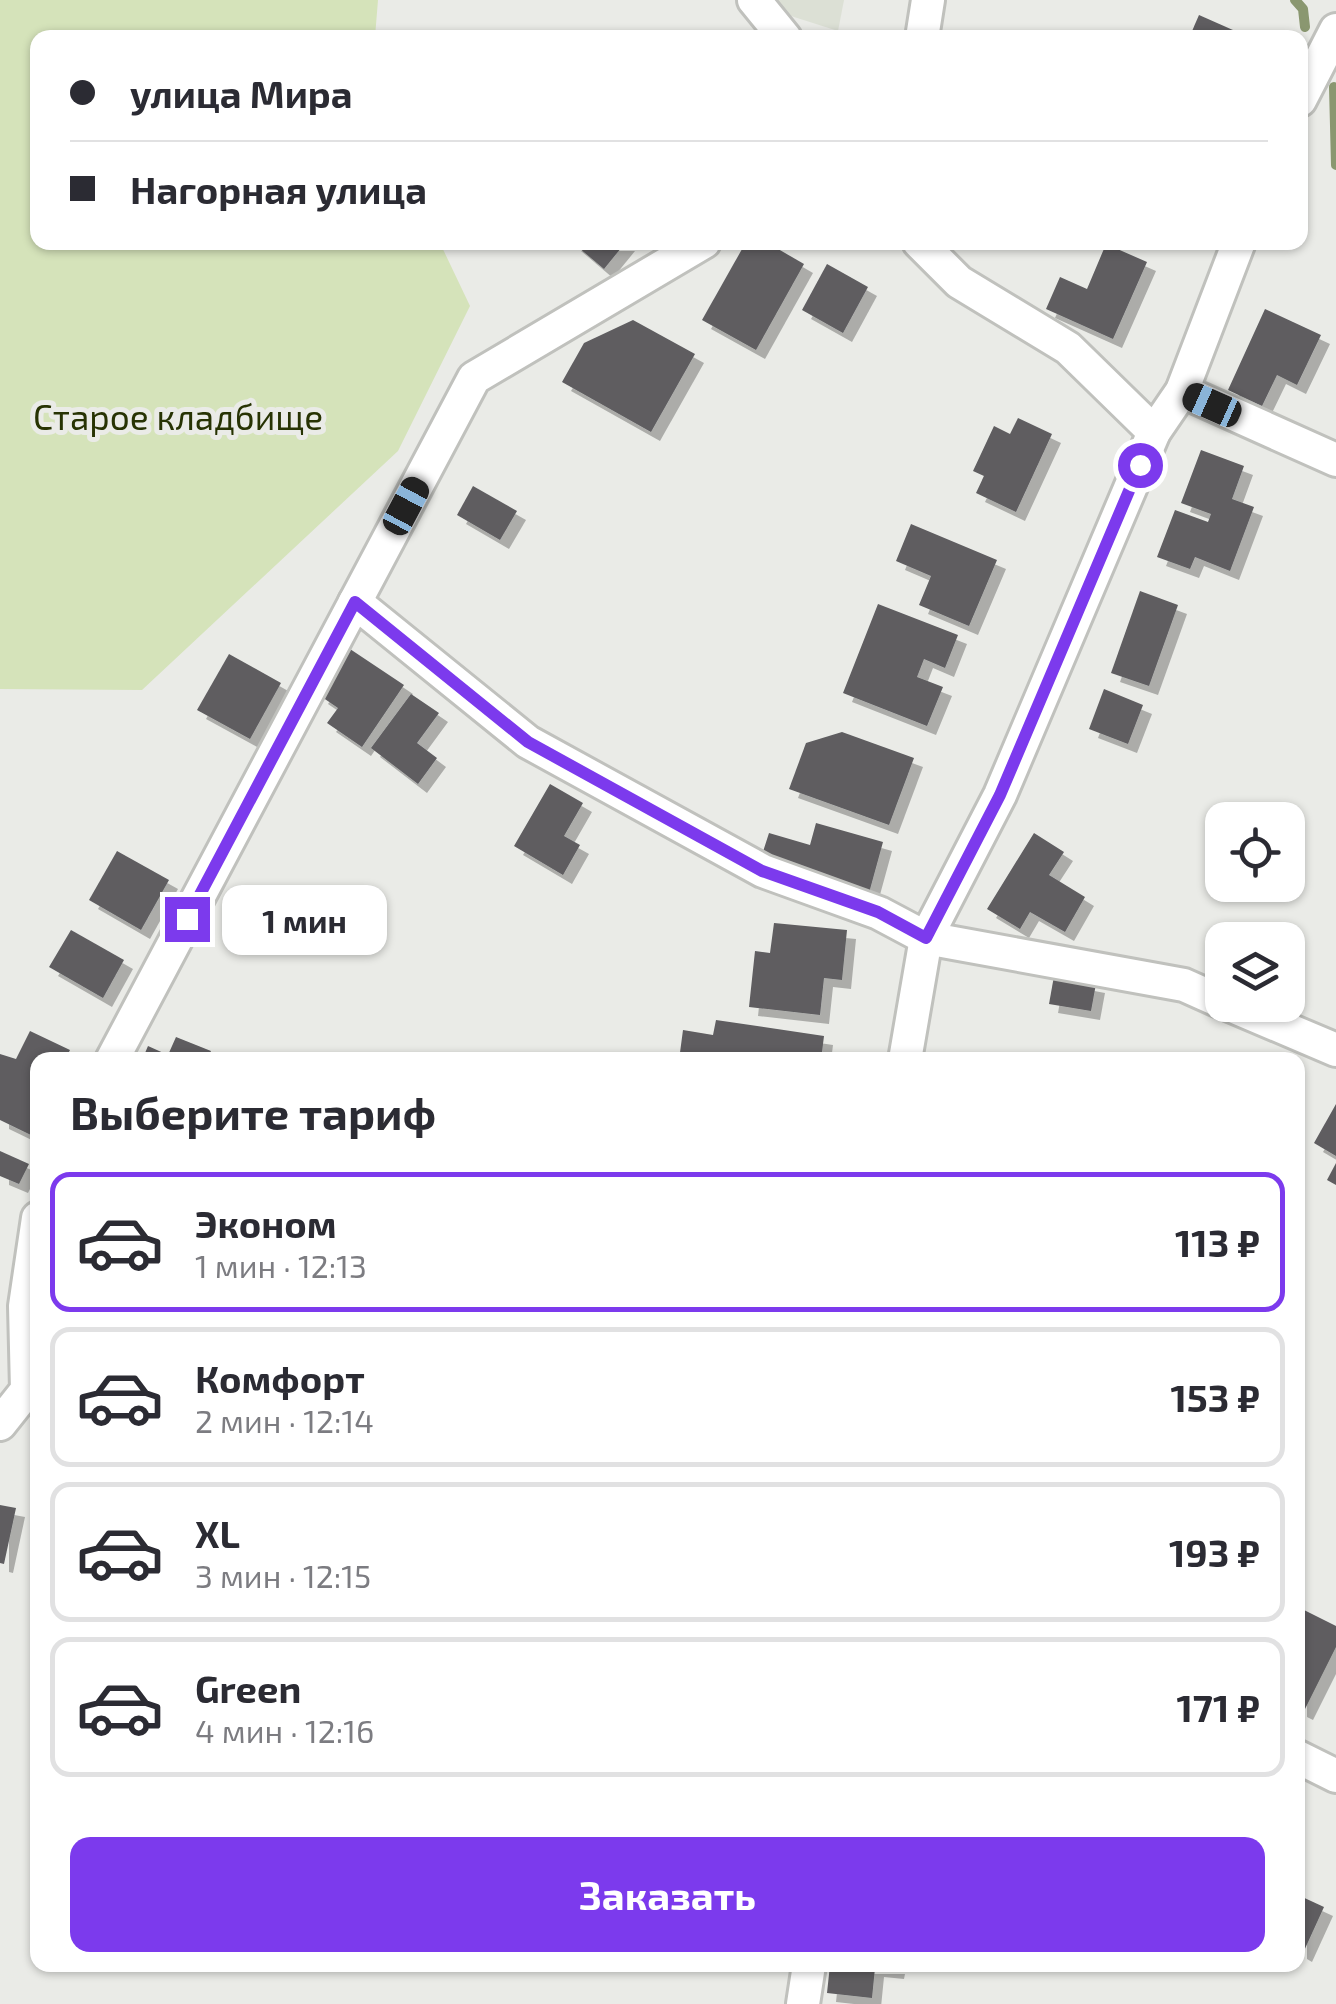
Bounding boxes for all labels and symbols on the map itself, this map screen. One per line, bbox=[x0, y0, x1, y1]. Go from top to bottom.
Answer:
car bbox=[1178, 379, 1246, 431]
park label: Старое кладбище bbox=[33, 395, 323, 437]
route start bbox=[1118, 443, 1163, 488]
car bbox=[379, 472, 433, 540]
callout: 1 мин bbox=[222, 884, 387, 954]
route end bbox=[165, 897, 210, 942]

